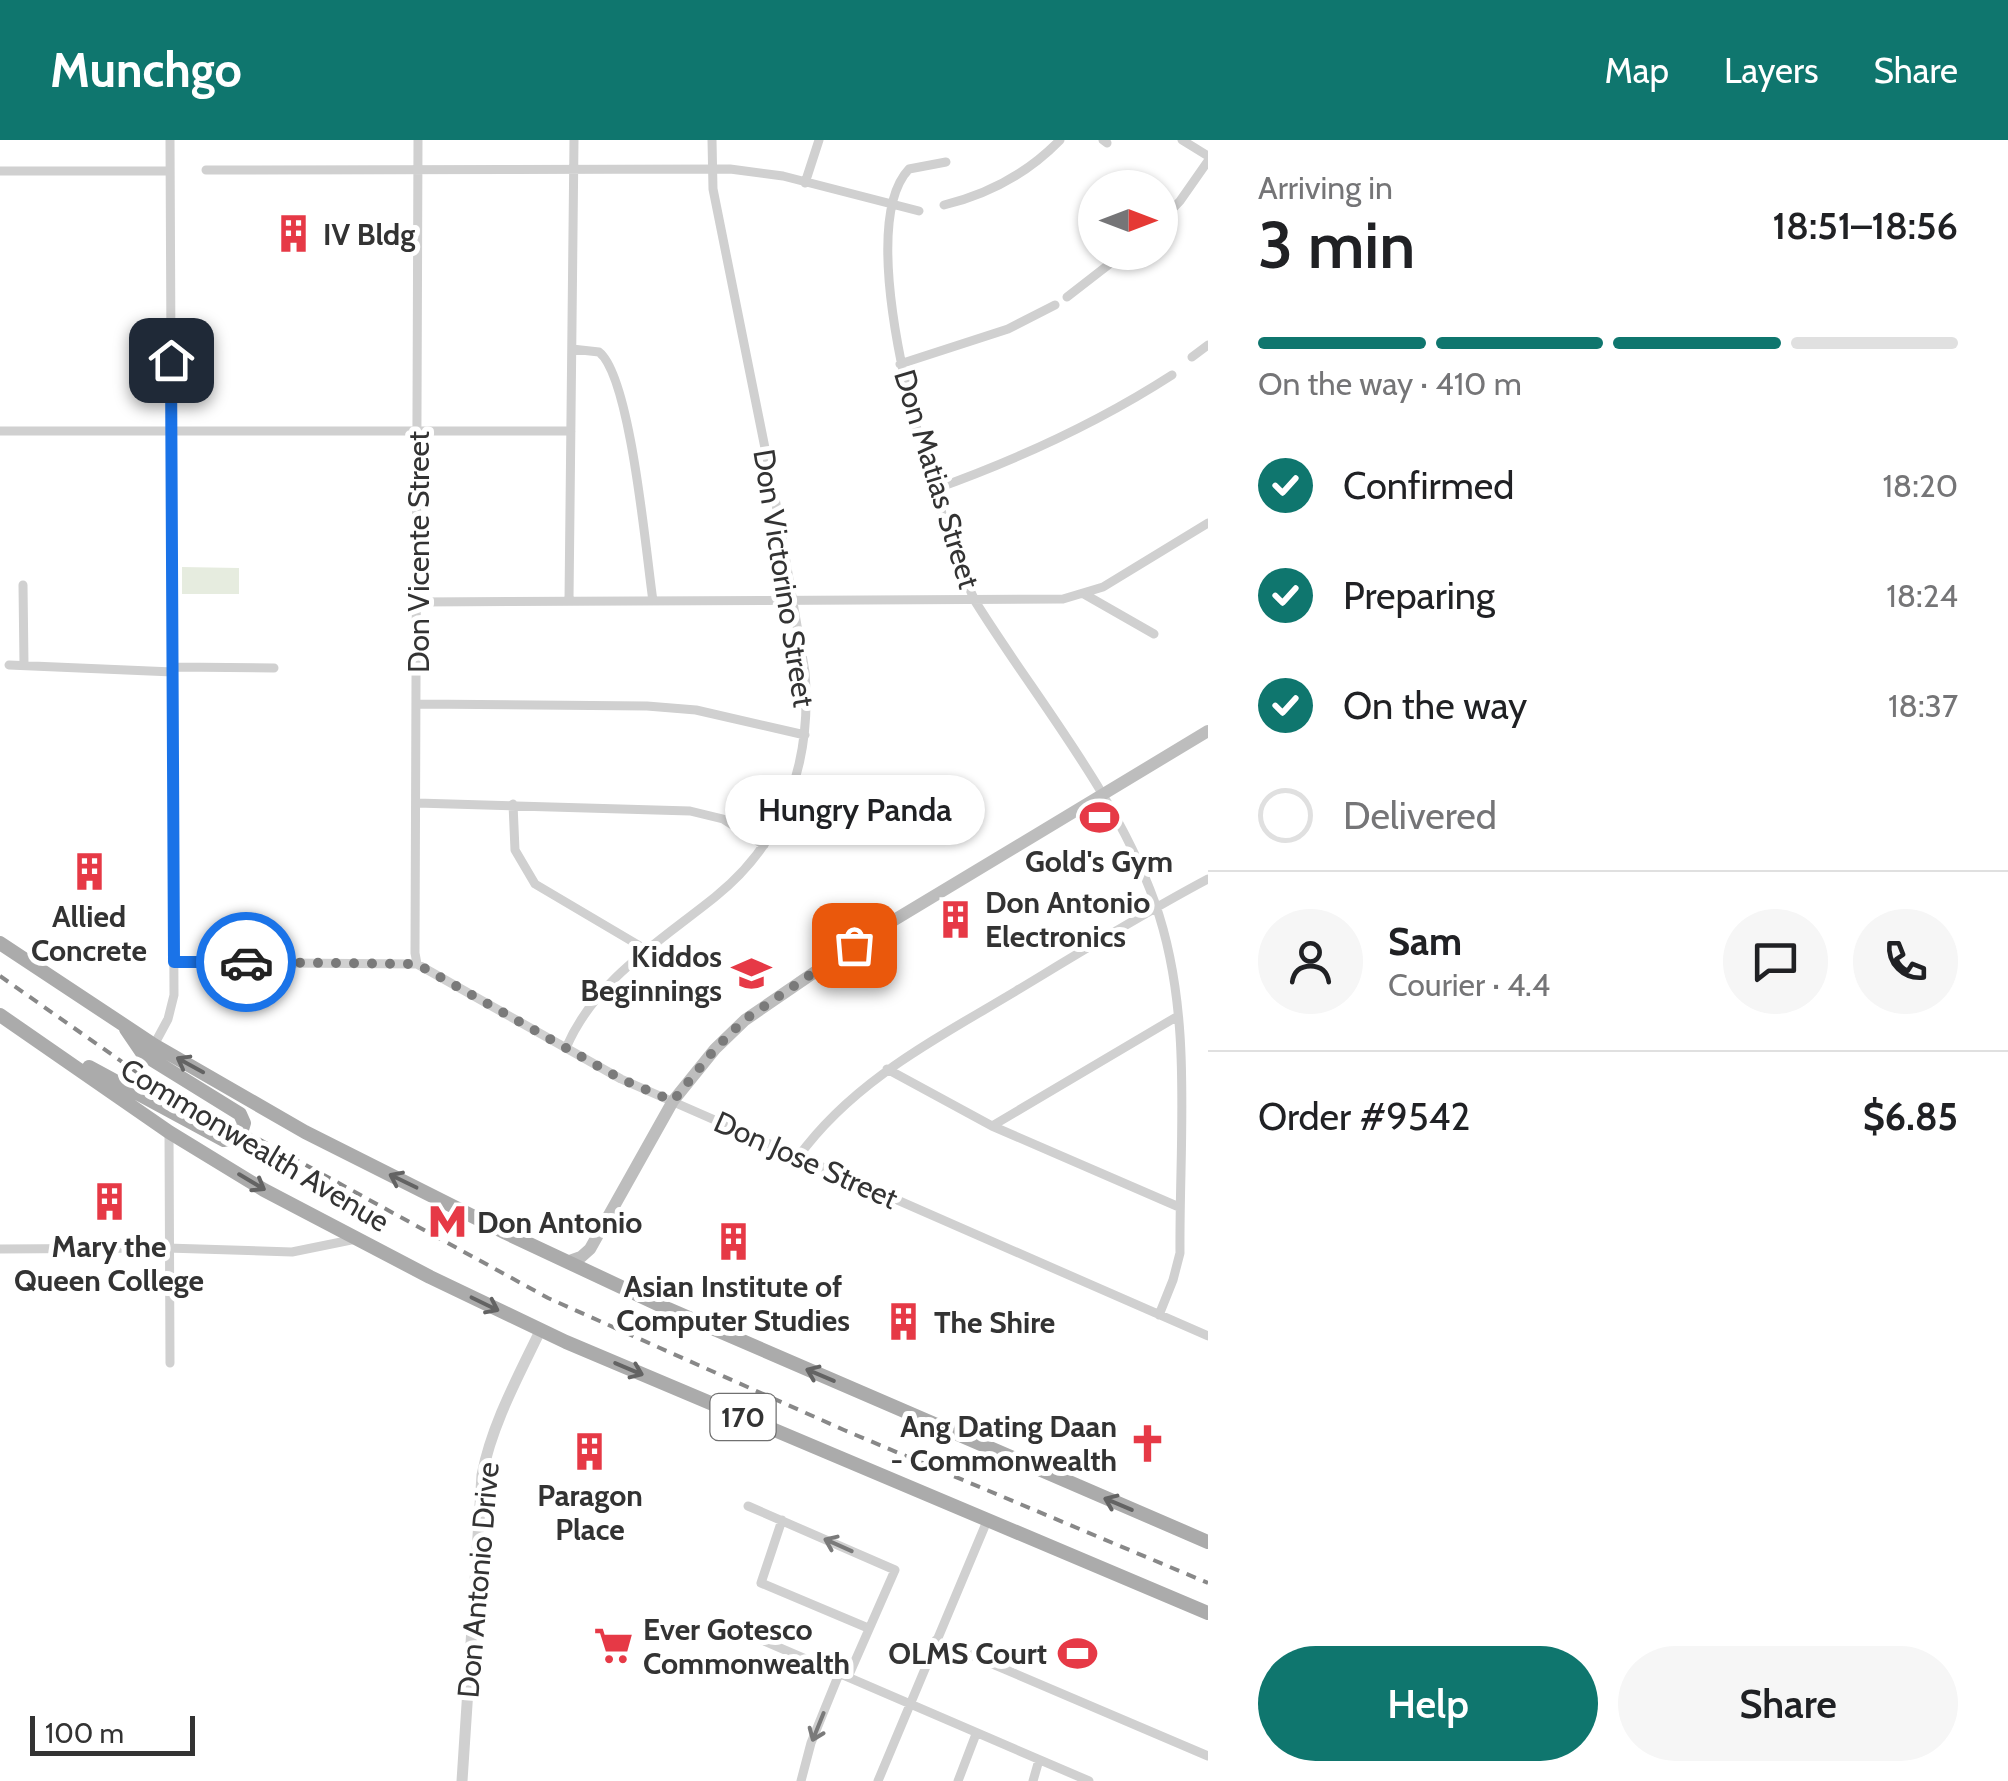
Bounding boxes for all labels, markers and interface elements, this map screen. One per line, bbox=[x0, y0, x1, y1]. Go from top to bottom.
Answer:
text: Munchgo bbox=[50, 41, 242, 99]
text: Map bbox=[1605, 49, 1669, 92]
text: Layers bbox=[1724, 49, 1818, 92]
text: Share bbox=[1873, 49, 1958, 92]
text: Arriving in bbox=[1258, 168, 1393, 207]
north arrow bbox=[1078, 170, 1178, 270]
map controls bbox=[1078, 170, 1178, 270]
text: 18:51–18:56 bbox=[1773, 202, 1958, 249]
text: 3 min bbox=[1258, 205, 1415, 284]
building icon: IV Bldg bbox=[272, 213, 314, 255]
place label: IV Bldg bbox=[323, 216, 415, 253]
pin bbox=[129, 318, 214, 403]
icon: home bbox=[144, 333, 199, 388]
text: On the way · 410 m bbox=[1258, 364, 1522, 403]
street label: Don Matias Street bbox=[886, 365, 988, 593]
street label: Don Vicente Street bbox=[400, 431, 437, 673]
street label: Don Victorino Street bbox=[745, 446, 823, 710]
icon: check bbox=[1258, 458, 1313, 513]
text: Confirmed bbox=[1343, 462, 1514, 509]
text: 18:20 bbox=[1882, 466, 1958, 505]
icon: check bbox=[1258, 568, 1313, 623]
text: Preparing bbox=[1343, 572, 1495, 619]
text: 18:24 bbox=[1886, 576, 1958, 615]
icon: check bbox=[1258, 678, 1313, 733]
text: On the way bbox=[1343, 682, 1527, 729]
text: 18:37 bbox=[1888, 686, 1958, 725]
callout: Hungry Panda bbox=[724, 775, 984, 845]
text: Hungry Panda bbox=[758, 790, 952, 829]
text: Delivered bbox=[1343, 792, 1497, 839]
sports icon: Gold's Gym bbox=[1078, 796, 1120, 838]
place label: Gold's Gym bbox=[1025, 843, 1173, 880]
building icon: Allied Concrete bbox=[68, 851, 110, 893]
place label: Don Antonio Electronics bbox=[985, 884, 1150, 955]
place label: Allied Concrete bbox=[31, 898, 147, 969]
building icon: Don Antonio Electronics bbox=[934, 898, 976, 940]
pin bbox=[812, 903, 897, 988]
button: person bbox=[1258, 909, 1363, 1014]
button: chat bbox=[1723, 909, 1828, 1014]
button: phone bbox=[1853, 909, 1958, 1014]
courier bbox=[196, 912, 296, 1012]
icon: bag bbox=[827, 918, 882, 973]
text: Sam bbox=[1388, 918, 1462, 965]
icon: car bbox=[219, 935, 274, 990]
place label: Kiddos Beginnings bbox=[580, 938, 722, 1009]
school or university icon: Kiddos Beginnings bbox=[731, 952, 773, 994]
text: Courier · 4.4 bbox=[1388, 965, 1550, 1004]
street label: Commonwealth Avenue bbox=[114, 1050, 396, 1240]
one-way arrow bbox=[176, 1054, 206, 1074]
text: Order #9542 bbox=[1258, 1093, 1470, 1140]
text: $6.85 bbox=[1863, 1093, 1958, 1140]
street label: Don Jose Street bbox=[708, 1103, 904, 1217]
one-way arrow bbox=[389, 1170, 419, 1189]
one-way arrow bbox=[237, 1172, 266, 1192]
building icon: Mary the Queen College bbox=[88, 1181, 130, 1223]
metro station icon: Don Antonio bbox=[426, 1201, 468, 1243]
place label: Don Antonio bbox=[477, 1204, 642, 1241]
building icon: Asian Institute of Computer Studies bbox=[712, 1221, 754, 1263]
place label: Mary the Queen College bbox=[14, 1228, 204, 1299]
place label: Asian Institute of Computer Studies bbox=[616, 1268, 850, 1339]
one-way arrow bbox=[469, 1295, 499, 1314]
building icon: The Shire bbox=[883, 1301, 925, 1343]
place label: The Shire bbox=[934, 1304, 1055, 1341]
one-way arrow bbox=[613, 1361, 644, 1379]
one-way arrow bbox=[805, 1365, 836, 1383]
road number: 170 bbox=[710, 1394, 776, 1440]
place label: Ang Dating Daan - Commonwealth bbox=[891, 1408, 1117, 1479]
church icon: Ang Dating Daan - Commonwealth bbox=[1126, 1422, 1168, 1464]
building icon: Paragon Place bbox=[569, 1430, 611, 1472]
street label: Don Antonio Drive bbox=[449, 1460, 507, 1700]
place label: Paragon Place bbox=[537, 1477, 643, 1548]
one-way arrow bbox=[1103, 1494, 1134, 1512]
one-way arrow bbox=[823, 1535, 854, 1553]
place label: Ever Gotesco Commonwealth bbox=[643, 1611, 850, 1682]
supermarket icon: Ever Gotesco Commonwealth bbox=[592, 1625, 634, 1667]
sports icon: OLMS Court bbox=[1056, 1632, 1098, 1674]
place label: OLMS Court bbox=[888, 1635, 1047, 1672]
button: Help bbox=[1258, 1646, 1598, 1761]
button: Share bbox=[1618, 1646, 1958, 1761]
scale bar bbox=[30, 1711, 195, 1756]
one-way arrow bbox=[807, 1711, 825, 1741]
text: 100 m bbox=[45, 1716, 124, 1750]

